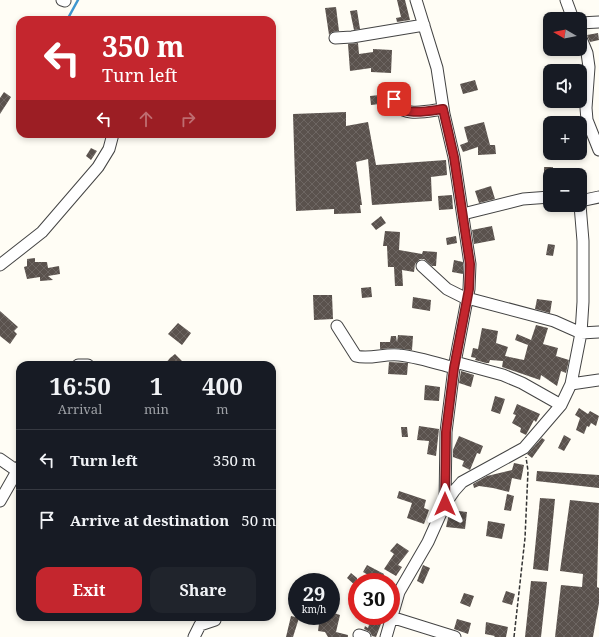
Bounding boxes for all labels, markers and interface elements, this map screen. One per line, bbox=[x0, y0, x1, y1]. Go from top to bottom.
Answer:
north arrow bbox=[543, 12, 587, 56]
map controls bbox=[543, 12, 587, 212]
text: 350 m bbox=[102, 27, 184, 65]
icon: left bbox=[36, 32, 88, 84]
text: Turn left bbox=[102, 63, 177, 87]
button: sound bbox=[543, 64, 587, 108]
pin bbox=[377, 82, 411, 116]
icon: arrive bbox=[383, 88, 405, 110]
icon: left bbox=[93, 108, 115, 130]
icon: ahead bbox=[135, 108, 157, 130]
icon: right bbox=[177, 108, 199, 130]
button: + bbox=[543, 116, 587, 160]
button: − bbox=[543, 168, 587, 212]
text: 16:50 bbox=[49, 369, 111, 402]
text: 1 bbox=[150, 369, 163, 402]
text: 400 bbox=[202, 369, 243, 402]
text: Arrival bbox=[58, 400, 102, 418]
text: min bbox=[144, 400, 169, 418]
text: m bbox=[216, 400, 229, 418]
icon: left bbox=[36, 449, 58, 471]
text: Turn left bbox=[70, 450, 138, 470]
text: 350 m bbox=[213, 450, 256, 470]
position arrow bbox=[424, 483, 466, 525]
icon: arrive bbox=[36, 509, 58, 531]
text: Arrive at destination bbox=[70, 510, 229, 530]
text: 50 m bbox=[241, 510, 276, 530]
button: Exit bbox=[36, 567, 142, 613]
button: Share bbox=[150, 567, 256, 613]
speed limit sign: 30 bbox=[348, 573, 400, 625]
text: 29 bbox=[303, 580, 325, 607]
text: km/h bbox=[302, 602, 326, 616]

